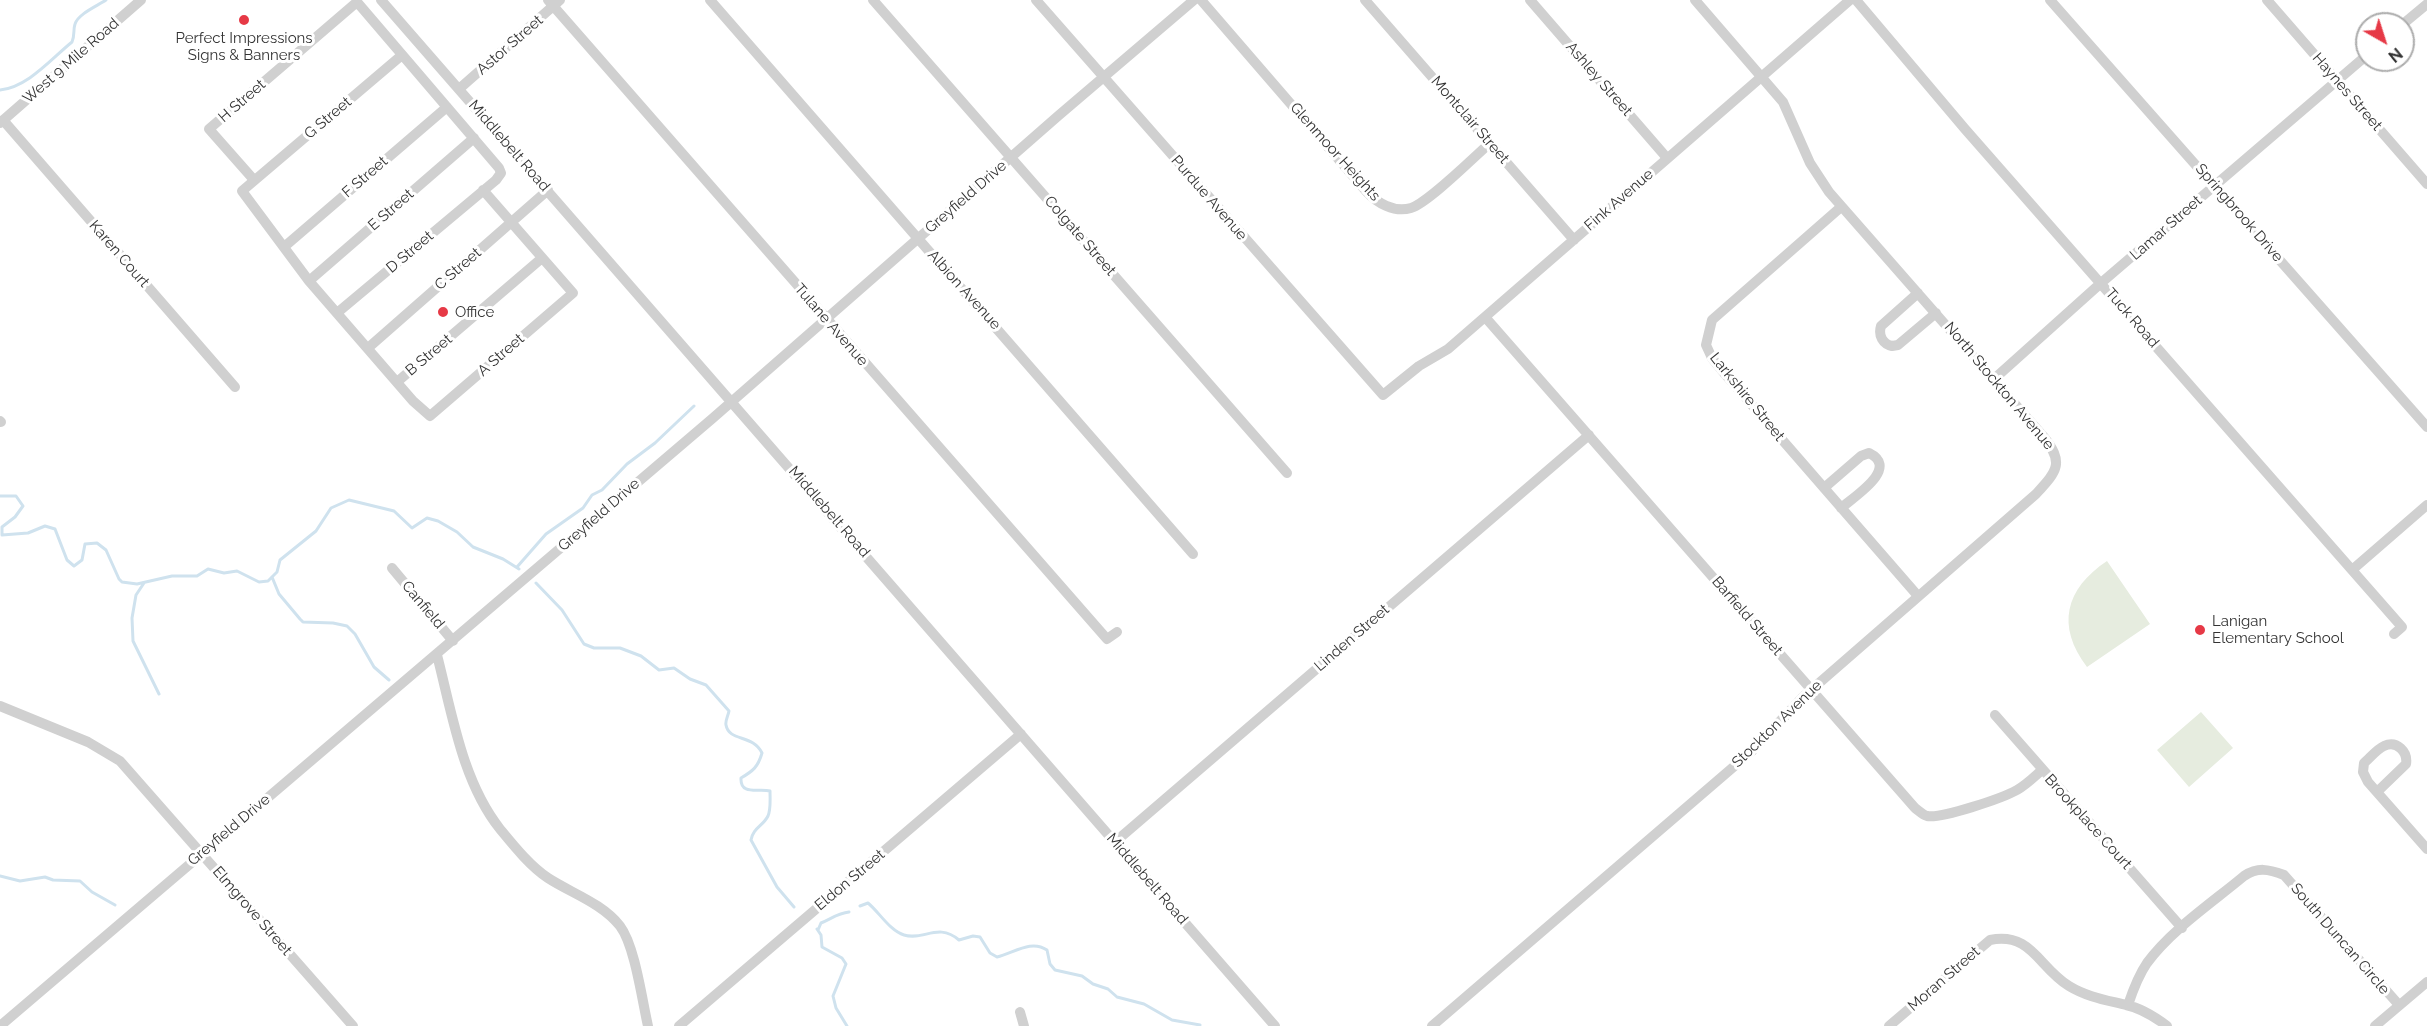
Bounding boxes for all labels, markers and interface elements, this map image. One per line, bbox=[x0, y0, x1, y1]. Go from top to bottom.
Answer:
street label: Astor Street bbox=[473, 11, 547, 79]
north arrow bbox=[2355, 12, 2415, 72]
marker: Perfect Impressions Signs & Banners bbox=[237, 13, 251, 27]
street label: West 9 Mile Road bbox=[19, 14, 123, 108]
place label: Perfect Impressions Signs & Banners bbox=[175, 29, 313, 64]
street label: Ashley Street bbox=[1562, 38, 1636, 120]
text: N bbox=[2385, 44, 2406, 66]
street label: Haynes Street bbox=[2308, 49, 2386, 135]
street label: Montclair Street bbox=[1427, 73, 1513, 167]
street label: H Street bbox=[215, 76, 269, 126]
street label: G Street bbox=[301, 93, 355, 143]
street label: Middlebelt Road bbox=[465, 97, 553, 195]
street label: Glenmoor Heights bbox=[1286, 99, 1384, 205]
street label: F Street bbox=[339, 152, 391, 202]
street label: Purdue Avenue bbox=[1167, 152, 1251, 244]
street label: Greyfield Drive bbox=[922, 157, 1010, 237]
street label: Springbrook Drive bbox=[2191, 160, 2287, 266]
street label: Fink Avenue bbox=[1581, 165, 1657, 235]
street label: E Street bbox=[365, 185, 417, 235]
street label: Colgate Street bbox=[1040, 192, 1120, 280]
street label: Lamar Street bbox=[2126, 192, 2206, 264]
street label: Karen Court bbox=[85, 217, 153, 291]
street label: D Street bbox=[383, 227, 437, 277]
street label: C Street bbox=[431, 244, 485, 294]
street label: Albion Avenue bbox=[924, 246, 1004, 334]
street label: Tulane Avenue bbox=[790, 280, 872, 370]
street label: Tuck Road bbox=[2101, 285, 2163, 351]
place label: Office bbox=[455, 303, 494, 321]
marker: Office bbox=[436, 305, 450, 319]
street label: North Stockton Avenue bbox=[1940, 318, 2058, 454]
street label: B Street bbox=[402, 330, 456, 380]
street label: A Street bbox=[474, 330, 528, 380]
street label: Larkshire Street bbox=[1706, 349, 1788, 445]
street label: Middlebelt Road bbox=[785, 463, 873, 561]
street label: Greyfield Drive bbox=[555, 475, 643, 555]
street label: Barfield Street bbox=[1708, 573, 1786, 659]
street label: Canfield bbox=[398, 577, 448, 633]
street label: Linden Street bbox=[1311, 601, 1393, 675]
place label: Lanigan Elementary School bbox=[2212, 612, 2344, 647]
marker: Lanigan Elementary School bbox=[2193, 623, 2207, 637]
street label: Stockton Avenue bbox=[1728, 677, 1826, 771]
street label: Brookplace Court bbox=[2041, 771, 2135, 873]
street label: Greyfield Drive bbox=[184, 790, 274, 870]
street label: Middlebelt Road bbox=[1103, 830, 1191, 928]
street label: Eldon Street bbox=[811, 846, 889, 914]
street label: Elmgrove Street bbox=[209, 863, 295, 959]
street label: South Duncan Circle bbox=[2287, 880, 2393, 998]
street label: Moran Street bbox=[1904, 943, 1984, 1015]

